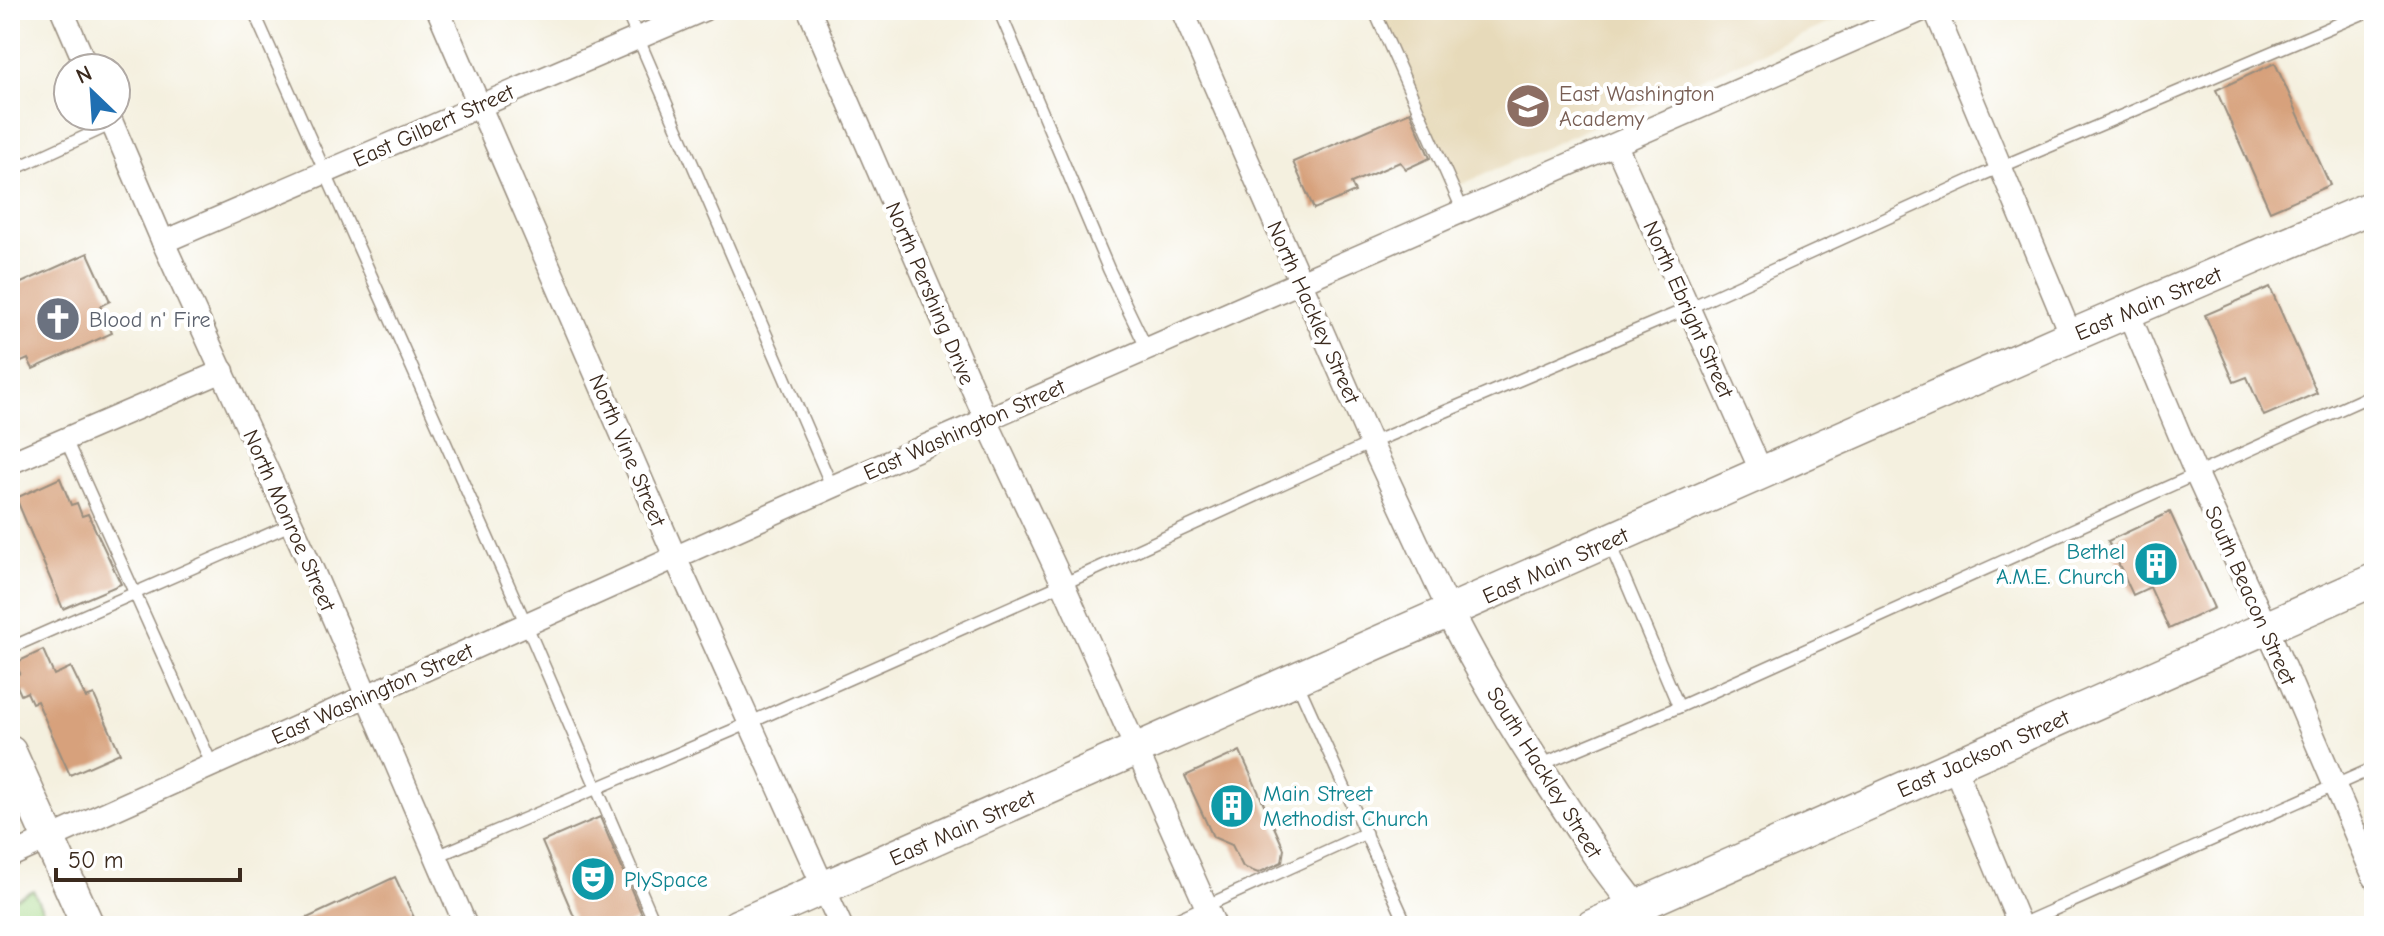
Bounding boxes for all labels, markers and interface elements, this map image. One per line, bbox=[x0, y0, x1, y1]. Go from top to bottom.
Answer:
north arrow bbox=[52, 52, 132, 132]
text: N bbox=[72, 60, 96, 90]
street label: East Gilbert Street bbox=[349, 79, 518, 173]
place label: East Washington Academy bbox=[1559, 81, 1715, 132]
school or university icon: East Washington Academy bbox=[1504, 82, 1552, 130]
street label: North Pershing Drive bbox=[880, 198, 980, 389]
street label: North Hackley Street bbox=[1261, 217, 1365, 408]
street label: North Ebright Street bbox=[1637, 217, 1739, 403]
street label: East Main Street bbox=[2071, 261, 2226, 347]
church icon: Blood n' Fire bbox=[34, 295, 82, 343]
place label: Blood n' Fire bbox=[89, 307, 211, 333]
street label: North Vine Street bbox=[583, 370, 671, 531]
street label: East Washington Street bbox=[860, 373, 1070, 486]
street label: North Monroe Street bbox=[237, 426, 341, 616]
street label: South Beacon Street bbox=[2199, 502, 2302, 690]
street label: East Main Street bbox=[1478, 522, 1633, 610]
place label: Bethel A.M.E. Church bbox=[1996, 539, 2125, 590]
building icon: Bethel A.M.E. Church bbox=[2132, 540, 2180, 588]
street label: East Washington Street bbox=[268, 637, 478, 750]
street label: South Hackley Street bbox=[1481, 682, 1608, 864]
street label: East Jackson Street bbox=[1893, 704, 2074, 803]
place label: Main Street Methodist Church bbox=[1263, 781, 1429, 832]
building icon: Main Street Methodist Church bbox=[1208, 782, 1256, 830]
street label: East Main Street bbox=[885, 784, 1040, 872]
scale bar bbox=[56, 832, 240, 882]
text: 50 m bbox=[68, 846, 124, 874]
theatre icon: PlySpace bbox=[569, 855, 617, 903]
place label: PlySpace bbox=[624, 867, 708, 893]

